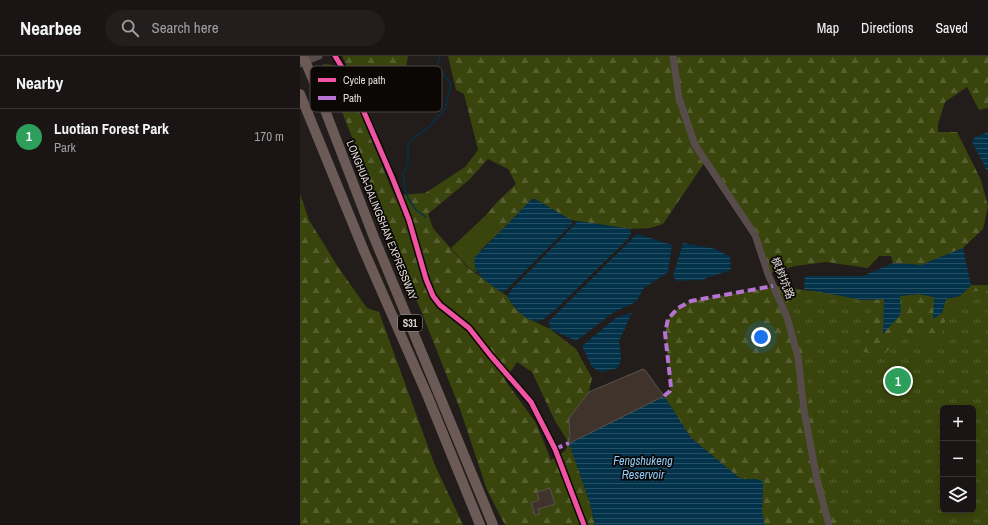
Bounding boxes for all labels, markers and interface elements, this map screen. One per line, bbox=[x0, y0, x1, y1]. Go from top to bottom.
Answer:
search box bbox=[105, 10, 385, 46]
text: Nearbee bbox=[20, 15, 81, 41]
icon: search bbox=[119, 17, 141, 39]
text: Search here bbox=[151, 17, 219, 38]
text: Map bbox=[817, 19, 839, 37]
text: Directions bbox=[861, 19, 913, 37]
text: Saved bbox=[935, 19, 968, 37]
legend bbox=[310, 66, 442, 112]
text: Nearby bbox=[16, 71, 63, 94]
text: Cycle path bbox=[343, 73, 386, 87]
text: Path bbox=[343, 91, 362, 105]
text: Luotian Forest Park bbox=[54, 118, 169, 139]
text: 1 bbox=[26, 128, 32, 145]
text: 170 m bbox=[254, 128, 284, 145]
street label: LONGHUA-DALINGSHAN EXPRESSWAY bbox=[343, 138, 421, 302]
text: Park bbox=[54, 139, 76, 156]
street label: 枫树坑路 bbox=[768, 255, 798, 301]
road number: S31 bbox=[398, 315, 422, 331]
your location bbox=[751, 327, 771, 347]
pin: 1 bbox=[885, 366, 911, 396]
map controls bbox=[940, 405, 976, 513]
button: + bbox=[940, 405, 976, 441]
button: − bbox=[940, 441, 976, 477]
water label: Fengshukeng Reservoir bbox=[613, 453, 673, 483]
button: layers bbox=[940, 477, 976, 513]

